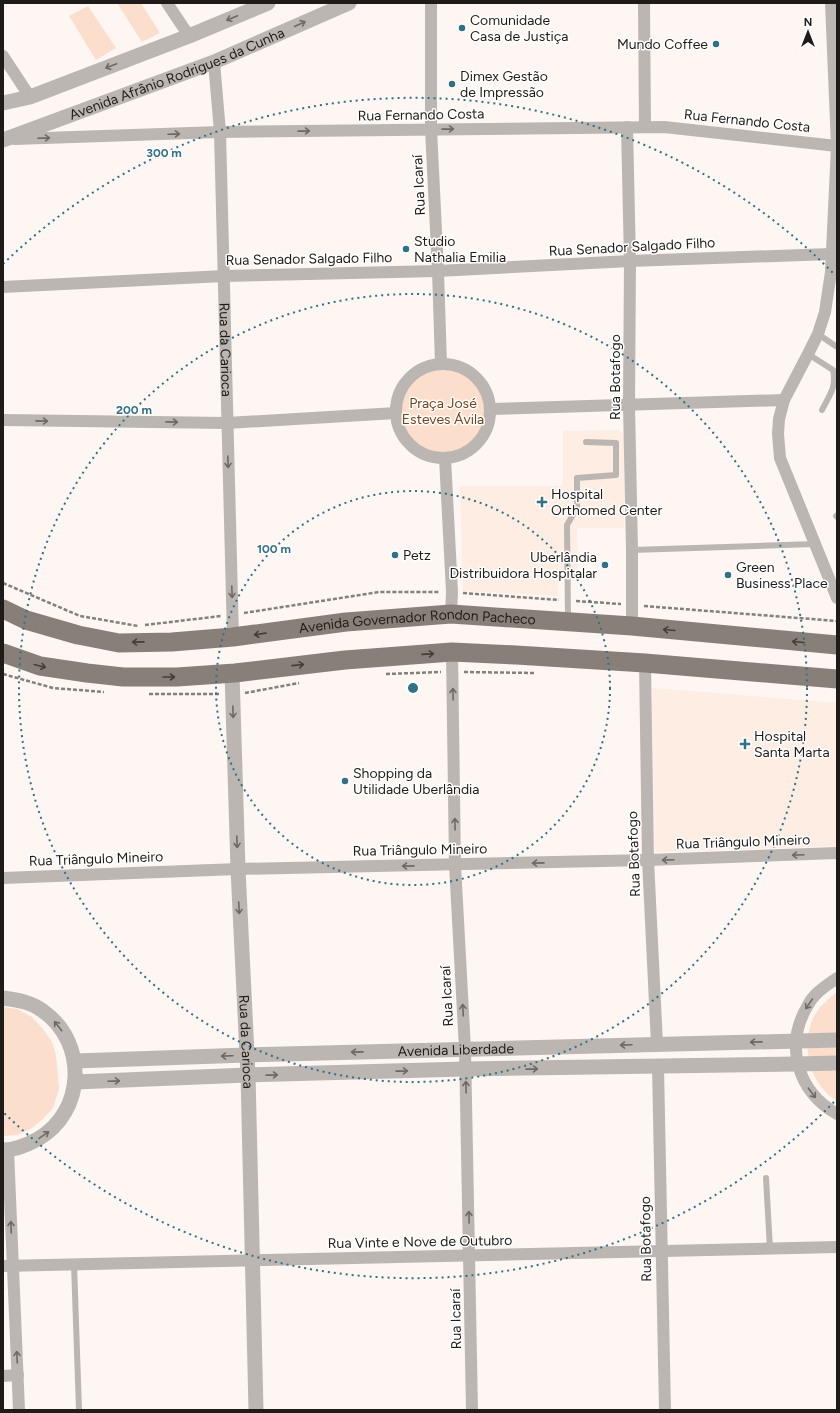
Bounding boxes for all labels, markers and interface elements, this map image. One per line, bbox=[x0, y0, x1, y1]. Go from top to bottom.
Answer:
place label: Comunidade Casa de Justiça bbox=[470, 12, 568, 45]
north arrow bbox=[788, 12, 828, 52]
one-way arrow bbox=[226, 15, 238, 22]
text: N bbox=[804, 16, 812, 29]
one-way arrow bbox=[294, 20, 306, 28]
marker: Comunidade Casa de Justiça bbox=[457, 23, 467, 33]
street label: Avenida Afrânio Rodrigues da Cunha bbox=[67, 24, 287, 123]
place label: Mundo Coffee bbox=[617, 36, 708, 53]
marker: Mundo Coffee bbox=[711, 39, 721, 49]
one-way arrow bbox=[105, 62, 117, 70]
place label: Dimex Gestão de Impressão bbox=[460, 68, 548, 101]
marker: Dimex Gestão de Impressão bbox=[447, 79, 457, 89]
street label: Rua Fernando Costa bbox=[357, 105, 485, 125]
street label: Rua Fernando Costa bbox=[683, 106, 811, 136]
one-way arrow bbox=[441, 125, 454, 133]
one-way arrow bbox=[297, 127, 310, 135]
one-way arrow bbox=[167, 130, 180, 137]
one-way arrow bbox=[37, 134, 50, 142]
text: 300 m bbox=[146, 146, 182, 160]
street label: Rua Icaraí bbox=[409, 153, 429, 216]
place label: Studio Nathalia Emilia bbox=[414, 233, 506, 266]
street label: Rua Senador Salgado Filho bbox=[548, 234, 716, 260]
marker: Studio Nathalia Emilia bbox=[401, 244, 411, 254]
street label: Rua Senador Salgado Filho bbox=[226, 249, 392, 269]
street label: Rua da Carioca bbox=[216, 302, 235, 397]
street label: Rua Botafogo bbox=[607, 334, 624, 420]
park label: Praça José Esteves Ávila bbox=[402, 395, 484, 428]
text: 200 m bbox=[116, 403, 152, 417]
one-way arrow bbox=[35, 417, 48, 425]
one-way arrow bbox=[165, 418, 178, 426]
one-way arrow bbox=[225, 455, 232, 468]
place label: Hospital Orthomed Center bbox=[551, 486, 662, 519]
marker: Hospital Orthomed Center bbox=[536, 496, 548, 508]
text: 100 m bbox=[257, 542, 291, 556]
place label: Petz bbox=[403, 547, 431, 564]
place label: Uberlândia Distribuidora Hospitalar bbox=[449, 549, 597, 582]
marker: Petz bbox=[390, 550, 400, 560]
place label: Green Business Place bbox=[736, 559, 828, 592]
marker: Uberlândia Distribuidora Hospitalar bbox=[600, 560, 610, 570]
marker: Green Business Place bbox=[723, 570, 733, 580]
one-way arrow bbox=[229, 585, 236, 598]
street label: Avenida Governador Rondon Pacheco bbox=[298, 605, 536, 637]
one-way arrow bbox=[663, 626, 676, 633]
one-way arrow bbox=[254, 630, 267, 637]
one-way arrow bbox=[132, 638, 145, 646]
one-way arrow bbox=[792, 638, 805, 645]
one-way arrow bbox=[421, 651, 434, 658]
one-way arrow bbox=[291, 661, 304, 669]
one-way arrow bbox=[33, 662, 46, 670]
one-way arrow bbox=[162, 673, 175, 681]
centre of rings bbox=[406, 681, 420, 695]
one-way arrow bbox=[449, 688, 457, 701]
one-way arrow bbox=[229, 705, 237, 718]
place label: Hospital Santa Marta bbox=[754, 728, 830, 761]
marker: Hospital Santa Marta bbox=[739, 738, 751, 750]
place label: Shopping da Utilidade Uberlândia bbox=[353, 765, 480, 798]
marker: Shopping da Utilidade Uberlândia bbox=[340, 776, 350, 786]
street label: Rua Botafogo bbox=[624, 811, 644, 897]
one-way arrow bbox=[451, 818, 459, 831]
street label: Rua Triângulo Mineiro bbox=[675, 831, 811, 853]
one-way arrow bbox=[233, 835, 241, 848]
street label: Rua Triângulo Mineiro bbox=[353, 840, 487, 860]
street label: Rua Triângulo Mineiro bbox=[28, 848, 164, 870]
one-way arrow bbox=[792, 851, 805, 859]
one-way arrow bbox=[662, 856, 675, 863]
one-way arrow bbox=[532, 859, 545, 867]
one-way arrow bbox=[402, 862, 415, 869]
one-way arrow bbox=[236, 901, 243, 914]
street label: Rua Icaraí bbox=[437, 964, 457, 1027]
street label: Rua da Carioca bbox=[236, 994, 257, 1089]
one-way arrow bbox=[805, 999, 813, 1010]
one-way arrow bbox=[459, 1004, 467, 1017]
one-way arrow bbox=[54, 1021, 62, 1032]
one-way arrow bbox=[750, 1038, 763, 1046]
street label: Avenida Liberdade bbox=[397, 1040, 515, 1060]
one-way arrow bbox=[620, 1041, 633, 1049]
one-way arrow bbox=[351, 1048, 364, 1056]
one-way arrow bbox=[221, 1052, 234, 1059]
one-way arrow bbox=[525, 1065, 538, 1072]
one-way arrow bbox=[395, 1067, 408, 1075]
one-way arrow bbox=[265, 1071, 278, 1078]
one-way arrow bbox=[107, 1077, 120, 1084]
one-way arrow bbox=[462, 1081, 469, 1094]
one-way arrow bbox=[808, 1088, 817, 1099]
one-way arrow bbox=[38, 1131, 49, 1139]
street label: Rua Botafogo bbox=[637, 1196, 655, 1282]
one-way arrow bbox=[465, 1211, 473, 1224]
one-way arrow bbox=[7, 1221, 15, 1234]
street label: Rua Vinte e Nove de Outubro bbox=[328, 1232, 512, 1252]
street label: Rua Icaraí bbox=[447, 1288, 465, 1350]
one-way arrow bbox=[13, 1351, 21, 1364]

